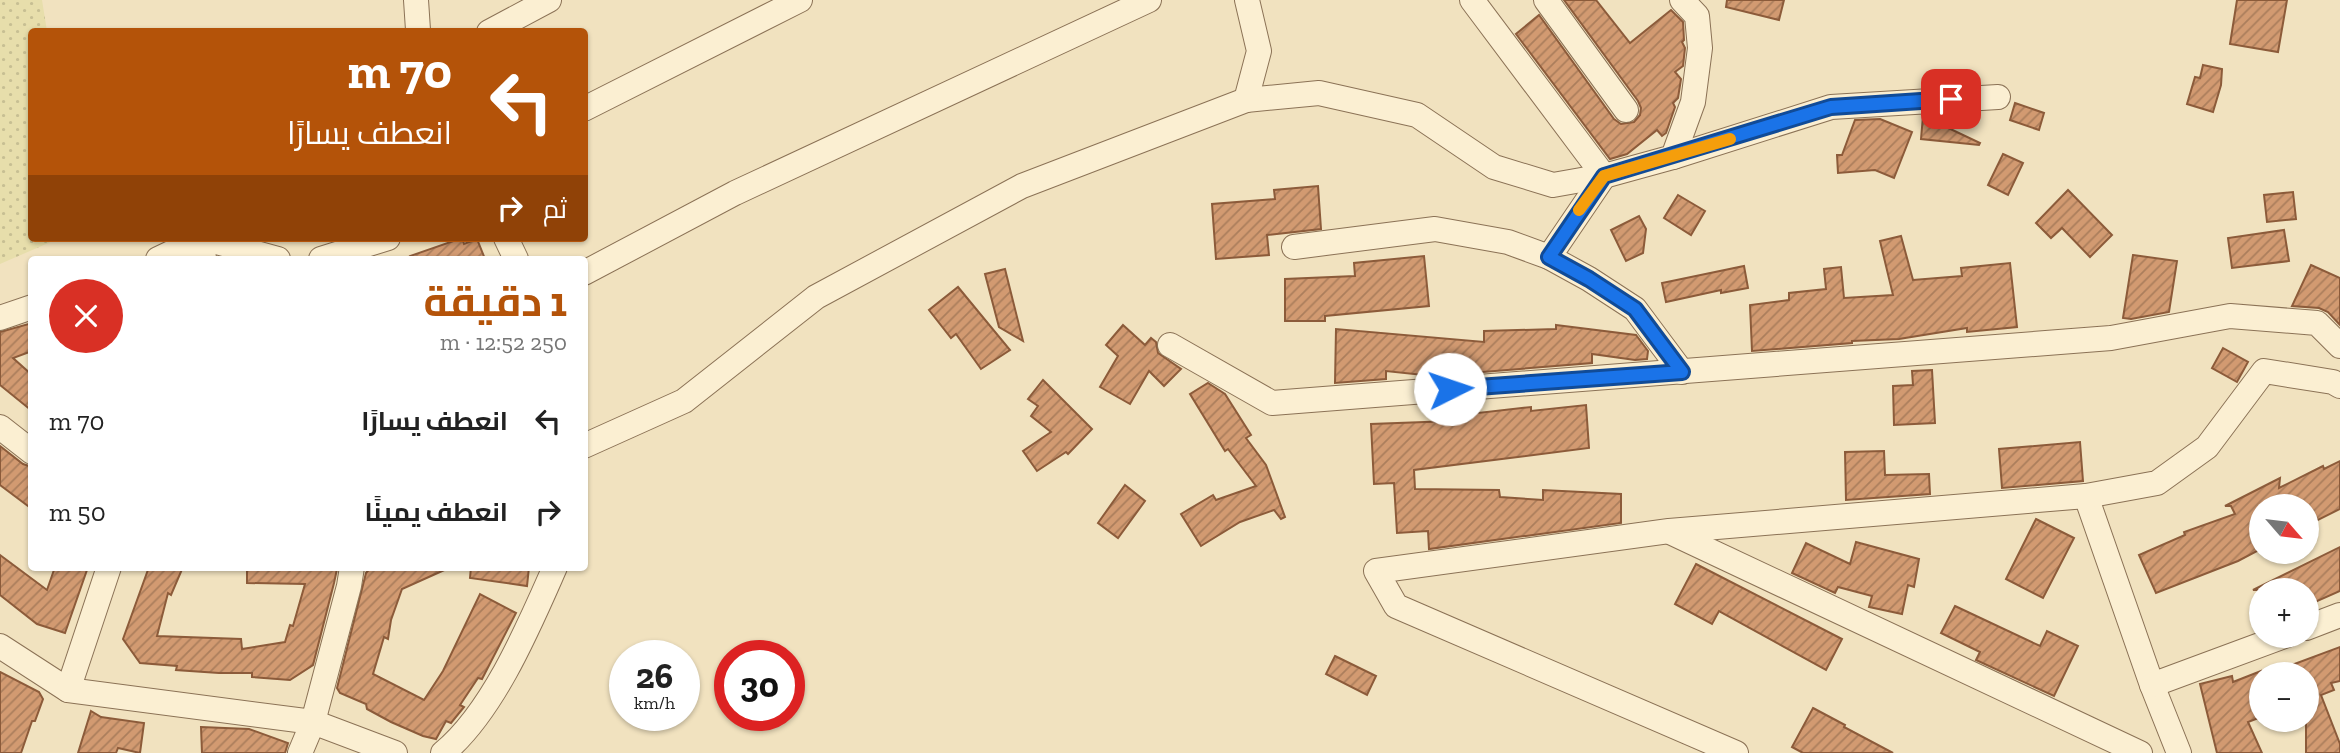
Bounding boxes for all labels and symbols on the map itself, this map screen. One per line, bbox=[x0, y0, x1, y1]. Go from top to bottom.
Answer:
pin bbox=[1921, 69, 1981, 129]
position arrow bbox=[1413, 352, 1487, 426]
north arrow bbox=[2249, 494, 2319, 564]
speed limit sign: 30 bbox=[714, 640, 805, 731]

